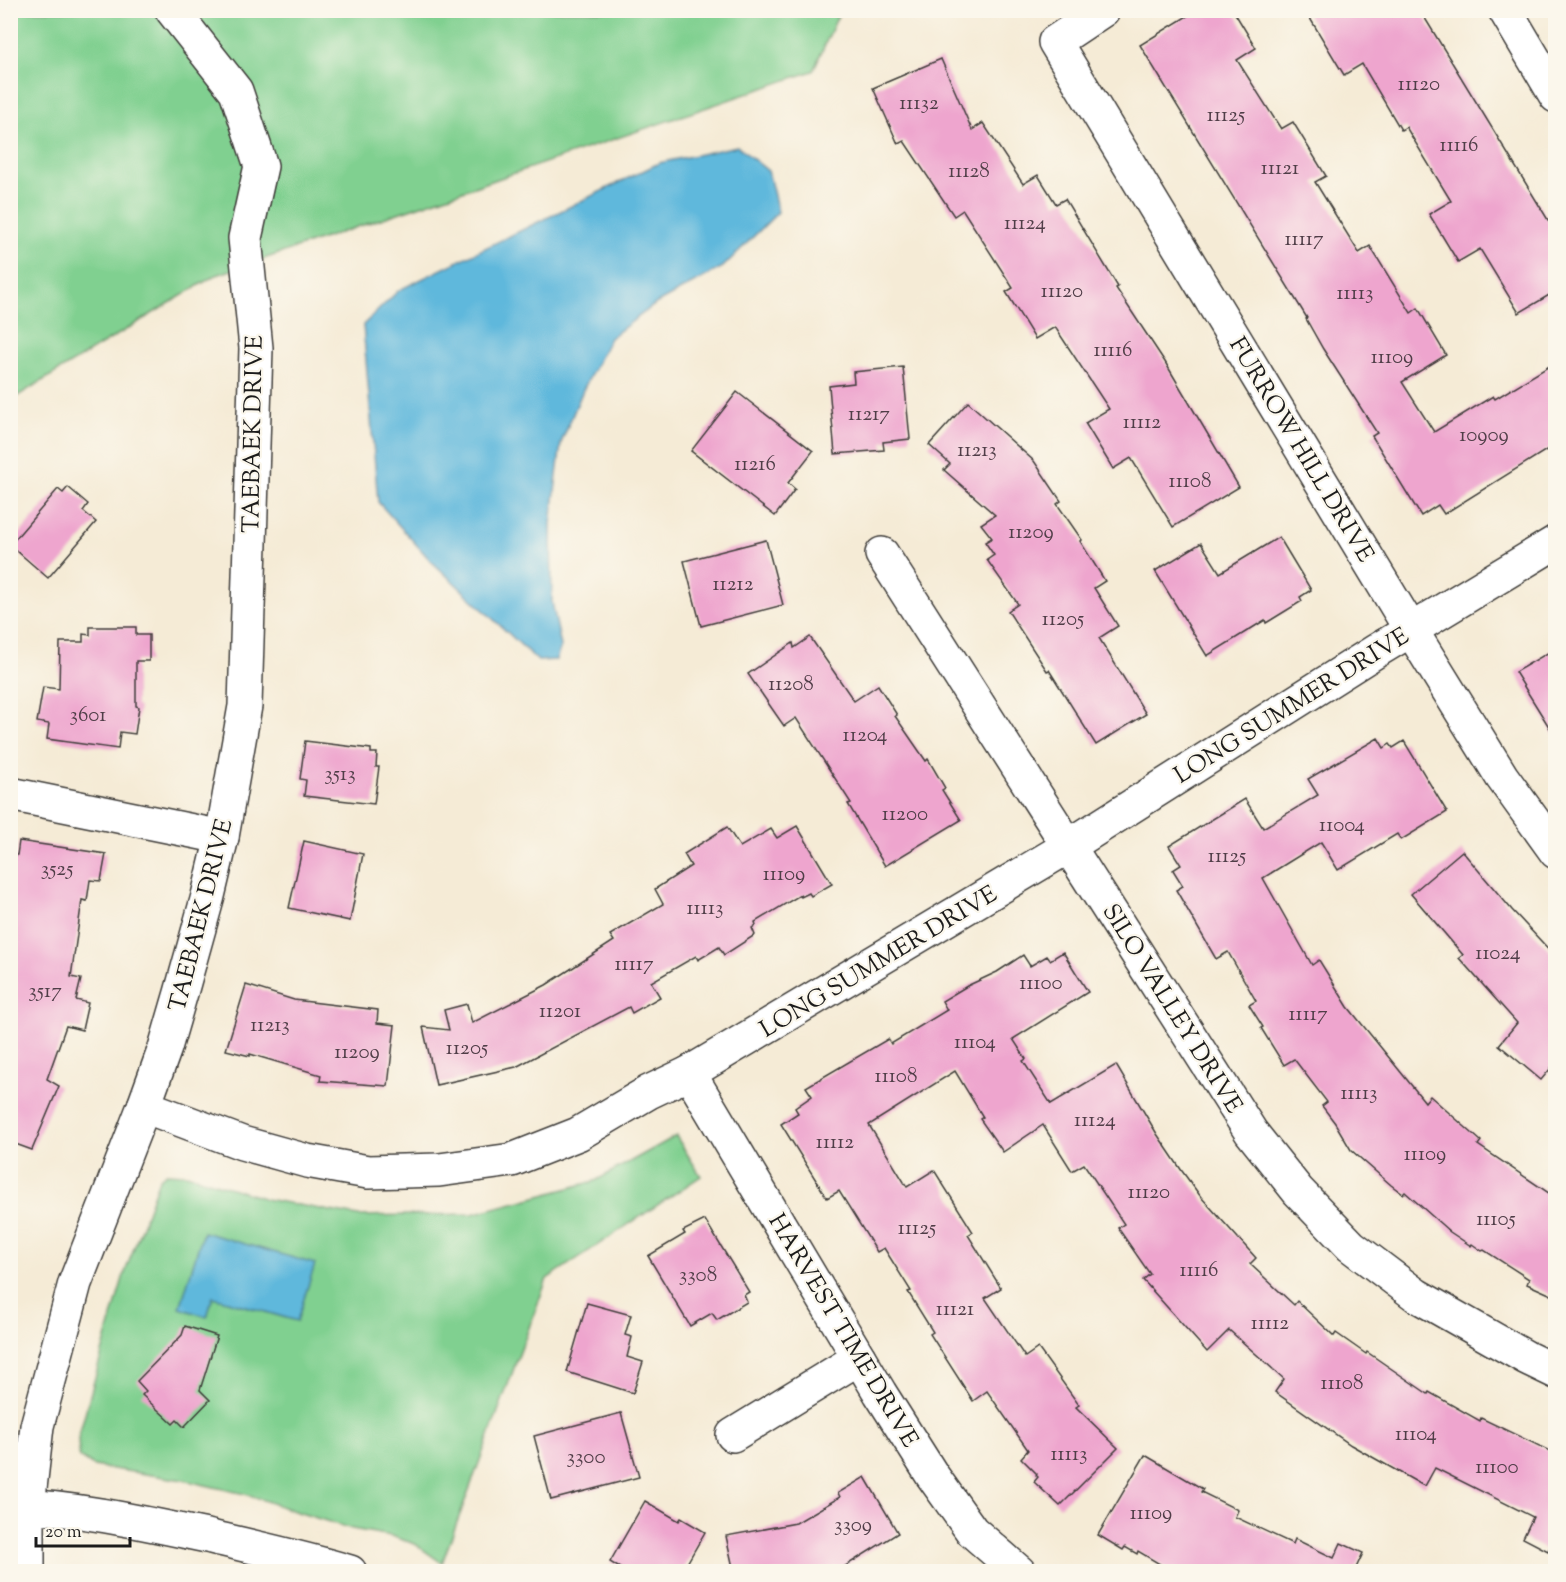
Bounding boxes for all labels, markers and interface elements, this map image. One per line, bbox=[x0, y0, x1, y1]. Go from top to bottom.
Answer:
house number: 11120 bbox=[1398, 70, 1440, 100]
house number: 11132 bbox=[899, 89, 939, 119]
house number: 11125 bbox=[1207, 101, 1245, 131]
house number: 11116 bbox=[1440, 131, 1479, 161]
house number: 11121 bbox=[1261, 154, 1299, 184]
house number: 11128 bbox=[948, 157, 990, 187]
house number: 11124 bbox=[1004, 209, 1046, 239]
house number: 11117 bbox=[1284, 225, 1324, 255]
house number: 11120 bbox=[1041, 277, 1083, 307]
house number: 11113 bbox=[1336, 279, 1374, 309]
street label: FURROW HILL DRIVE bbox=[1219, 331, 1381, 569]
street label: TAEBAEK DRIVE bbox=[235, 334, 273, 533]
house number: 11116 bbox=[1094, 336, 1133, 366]
house number: 11109 bbox=[1371, 343, 1413, 373]
house number: 11217 bbox=[848, 400, 890, 430]
house number: 11112 bbox=[1123, 408, 1161, 438]
house number: 10909 bbox=[1459, 421, 1509, 451]
house number: 11213 bbox=[957, 436, 997, 466]
house number: 11216 bbox=[734, 450, 776, 480]
house number: 11108 bbox=[1169, 467, 1211, 497]
house number: 11209 bbox=[1008, 518, 1054, 548]
house number: 11212 bbox=[712, 570, 754, 600]
house number: 11205 bbox=[1042, 605, 1084, 635]
street label: LONG SUMMER DRIVE bbox=[1168, 620, 1417, 793]
house number: 11208 bbox=[768, 670, 814, 700]
house number: 3601 bbox=[70, 701, 106, 731]
house number: 11204 bbox=[843, 721, 887, 751]
house number: 3513 bbox=[324, 760, 356, 790]
house number: 11200 bbox=[882, 800, 928, 830]
house number: 11004 bbox=[1319, 811, 1365, 841]
street label: TAEBAEK DRIVE bbox=[162, 815, 242, 1015]
house number: 11125 bbox=[1208, 842, 1246, 872]
house number: 3525 bbox=[41, 855, 73, 885]
house number: 11109 bbox=[763, 860, 805, 890]
street label: LONG SUMMER DRIVE bbox=[754, 878, 1004, 1047]
house number: 11113 bbox=[686, 894, 724, 924]
street label: SILO VALLEY DRIVE bbox=[1093, 898, 1250, 1121]
house number: 11024 bbox=[1475, 939, 1521, 969]
house number: 11117 bbox=[614, 950, 654, 980]
house number: 11100 bbox=[1019, 969, 1063, 999]
house number: 3517 bbox=[28, 977, 62, 1007]
house number: 11201 bbox=[539, 997, 581, 1027]
house number: 11117 bbox=[1288, 1000, 1328, 1030]
house number: 11213 bbox=[250, 1011, 290, 1041]
house number: 11104 bbox=[954, 1028, 996, 1058]
house number: 11205 bbox=[446, 1034, 488, 1064]
house number: 11209 bbox=[334, 1038, 380, 1068]
house number: 11108 bbox=[875, 1062, 917, 1092]
house number: 11113 bbox=[1340, 1079, 1378, 1109]
house number: 11124 bbox=[1074, 1106, 1116, 1136]
house number: 11112 bbox=[816, 1128, 854, 1158]
house number: 11109 bbox=[1404, 1140, 1446, 1170]
house number: 11120 bbox=[1128, 1178, 1170, 1208]
house number: 11105 bbox=[1476, 1205, 1516, 1235]
street label: HARVEST TIME DRIVE bbox=[759, 1208, 926, 1455]
house number: 11125 bbox=[898, 1214, 936, 1244]
house number: 11116 bbox=[1180, 1256, 1219, 1286]
house number: 3308 bbox=[679, 1261, 717, 1291]
house number: 11121 bbox=[936, 1295, 974, 1325]
house number: 11112 bbox=[1251, 1309, 1289, 1339]
house number: 11108 bbox=[1321, 1369, 1363, 1399]
house number: 11104 bbox=[1395, 1420, 1437, 1450]
house number: 11113 bbox=[1050, 1440, 1088, 1470]
house number: 3300 bbox=[567, 1443, 606, 1473]
house number: 11100 bbox=[1475, 1453, 1519, 1483]
house number: 11109 bbox=[1130, 1499, 1172, 1529]
scale bar bbox=[36, 1510, 130, 1548]
house number: 3309 bbox=[834, 1511, 872, 1541]
text: 20 m bbox=[45, 1520, 82, 1546]

